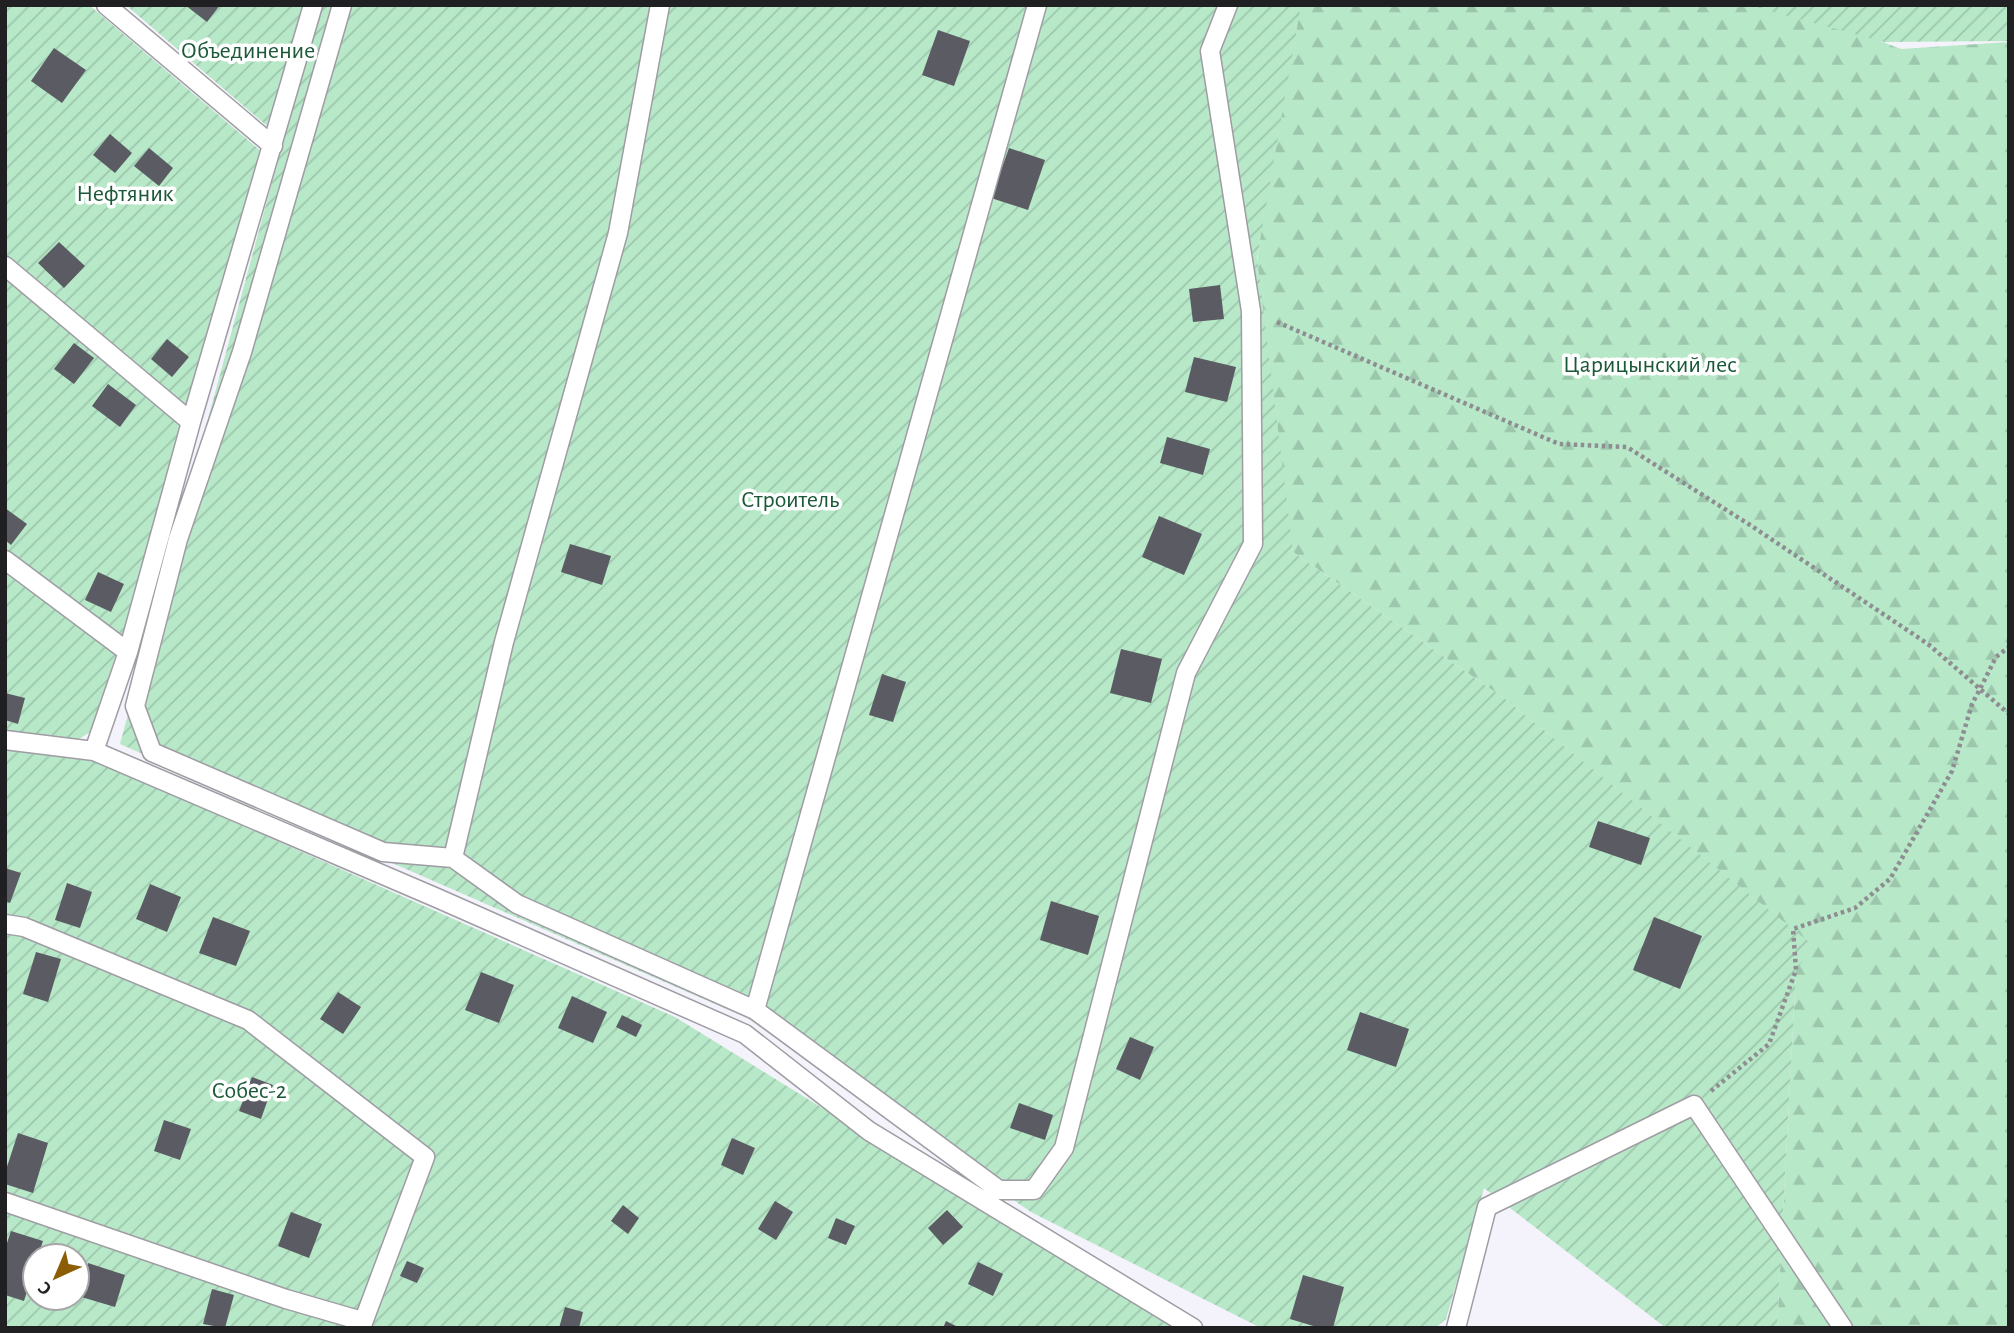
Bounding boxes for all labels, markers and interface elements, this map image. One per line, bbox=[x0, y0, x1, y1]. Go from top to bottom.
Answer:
park label: Объединение bbox=[181, 39, 315, 63]
park label: Нефтяник bbox=[76, 182, 174, 206]
park label: Царицынский лес bbox=[1563, 353, 1737, 377]
park label: Строитель bbox=[741, 488, 839, 512]
park label: Собес-2 bbox=[211, 1079, 287, 1103]
north arrow bbox=[21, 1242, 91, 1312]
text: С bbox=[35, 1278, 56, 1299]

